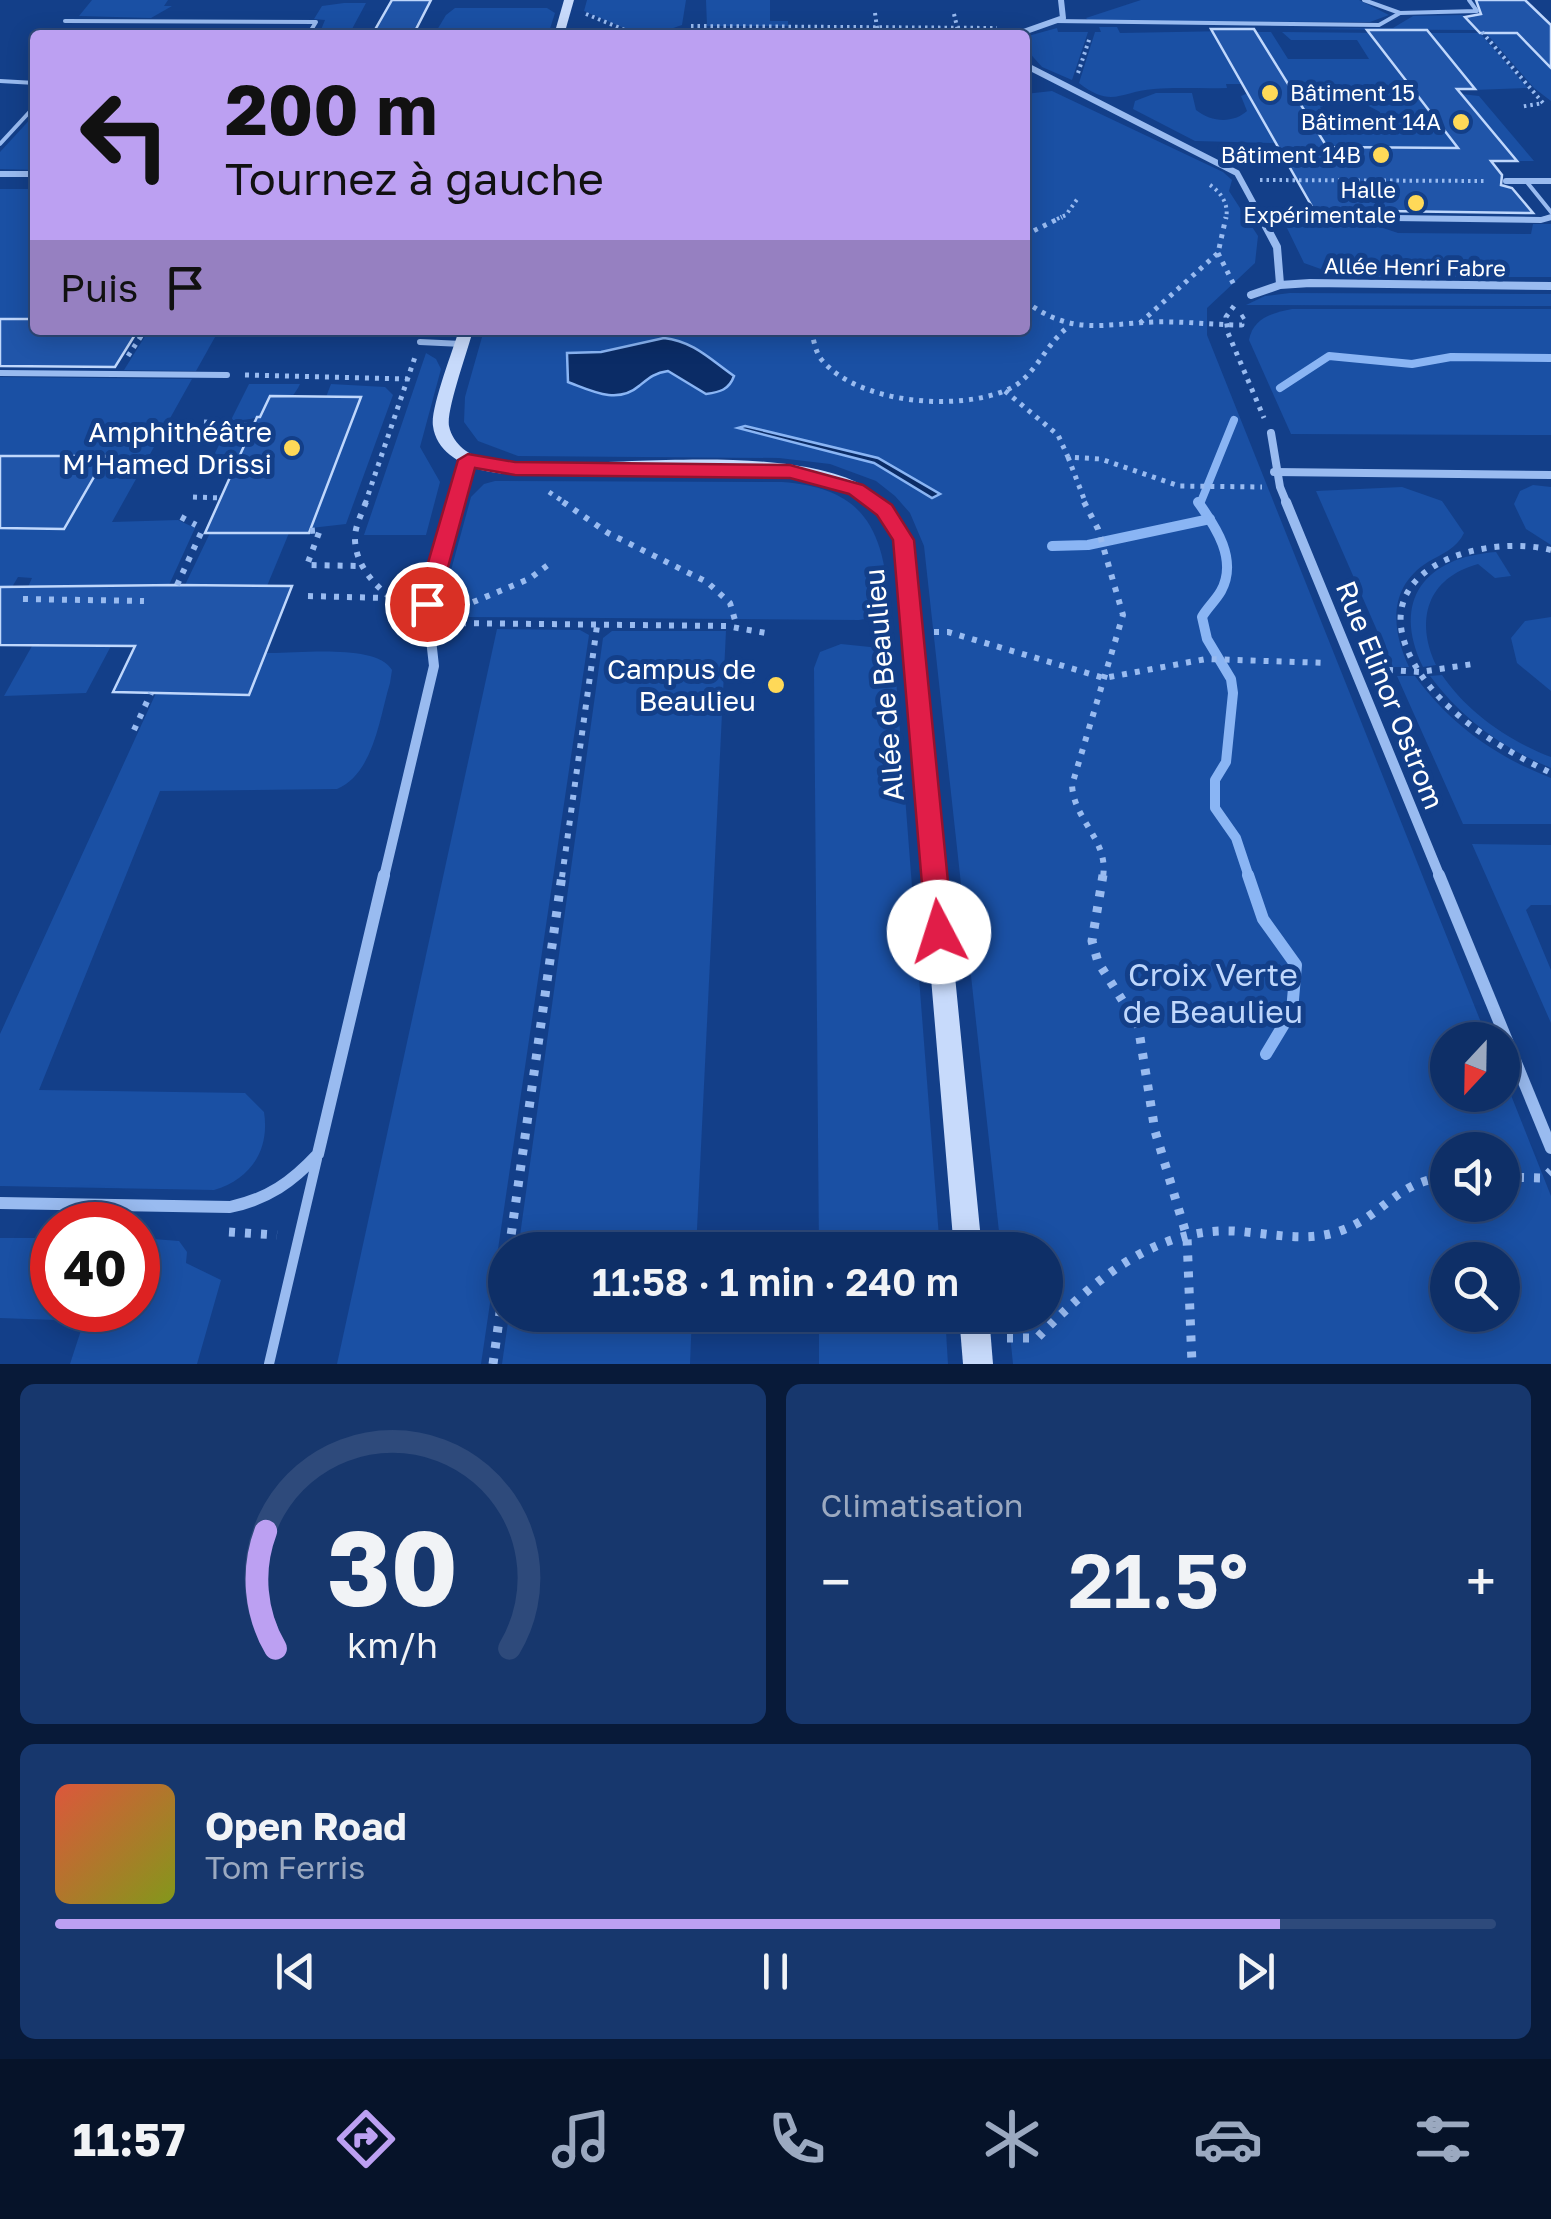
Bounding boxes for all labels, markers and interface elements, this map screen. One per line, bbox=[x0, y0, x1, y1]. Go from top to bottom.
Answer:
text: 200 m bbox=[225, 66, 437, 150]
icon: left bbox=[60, 70, 190, 200]
place label: Bâtiment 15 bbox=[1290, 79, 1415, 106]
marker: Bâtiment 15 bbox=[1259, 82, 1281, 104]
place label: Bâtiment 14A bbox=[1301, 108, 1441, 135]
marker: Bâtiment 14A bbox=[1450, 111, 1472, 133]
place label: Bâtiment 14B bbox=[1221, 141, 1361, 168]
marker: Bâtiment 14B bbox=[1370, 144, 1392, 166]
text: Tournez à gauche bbox=[225, 151, 604, 205]
place label: Halle Expérimentale bbox=[1243, 176, 1396, 228]
marker: Halle Expérimentale bbox=[1405, 192, 1427, 214]
street label: Allée Henri Fabre bbox=[1324, 251, 1506, 282]
icon: arrive bbox=[158, 260, 213, 315]
text: Puis bbox=[60, 265, 138, 310]
place label: Amphithéâtre M’Hamed Drissi bbox=[62, 415, 272, 480]
marker: Amphithéâtre M’Hamed Drissi bbox=[281, 437, 303, 459]
pin bbox=[385, 562, 470, 647]
street label: Allée de Beaulieu bbox=[857, 567, 910, 803]
street label: Rue Elinor Ostrom bbox=[1330, 576, 1451, 814]
icon: arrive bbox=[400, 577, 455, 632]
place label: Campus de Beaulieu bbox=[607, 652, 756, 717]
marker: Campus de Beaulieu bbox=[765, 674, 787, 696]
position arrow bbox=[887, 880, 991, 984]
park label: Croix Verte de Beaulieu bbox=[1123, 955, 1303, 1030]
north arrow bbox=[1430, 1022, 1520, 1112]
map controls bbox=[1430, 1022, 1520, 1332]
button: sound bbox=[1430, 1132, 1520, 1222]
speed limit sign: 40 bbox=[30, 1202, 160, 1332]
button: search bbox=[1430, 1242, 1520, 1332]
text: 11:58 · 1 min · 240 m bbox=[592, 1259, 959, 1304]
text: Climatisation bbox=[821, 1486, 1024, 1524]
text: 30 bbox=[327, 1504, 458, 1629]
text: 21.5° bbox=[1068, 1534, 1248, 1625]
text: − bbox=[821, 1548, 851, 1614]
text: + bbox=[1466, 1548, 1496, 1614]
text: km/h bbox=[347, 1623, 438, 1666]
text: Open Road bbox=[205, 1803, 407, 1848]
text: Tom Ferris bbox=[205, 1848, 365, 1886]
icon: previous bbox=[268, 1944, 323, 1999]
icon: pause bbox=[748, 1944, 803, 1999]
icon: next bbox=[1228, 1944, 1283, 1999]
icon: directions bbox=[331, 2104, 401, 2174]
icon: music bbox=[546, 2104, 616, 2174]
icon: phone bbox=[762, 2104, 832, 2174]
icon: climate bbox=[977, 2104, 1047, 2174]
icon: car bbox=[1193, 2104, 1263, 2174]
icon: filters bbox=[1408, 2104, 1478, 2174]
text: 11:57 bbox=[73, 2112, 185, 2166]

